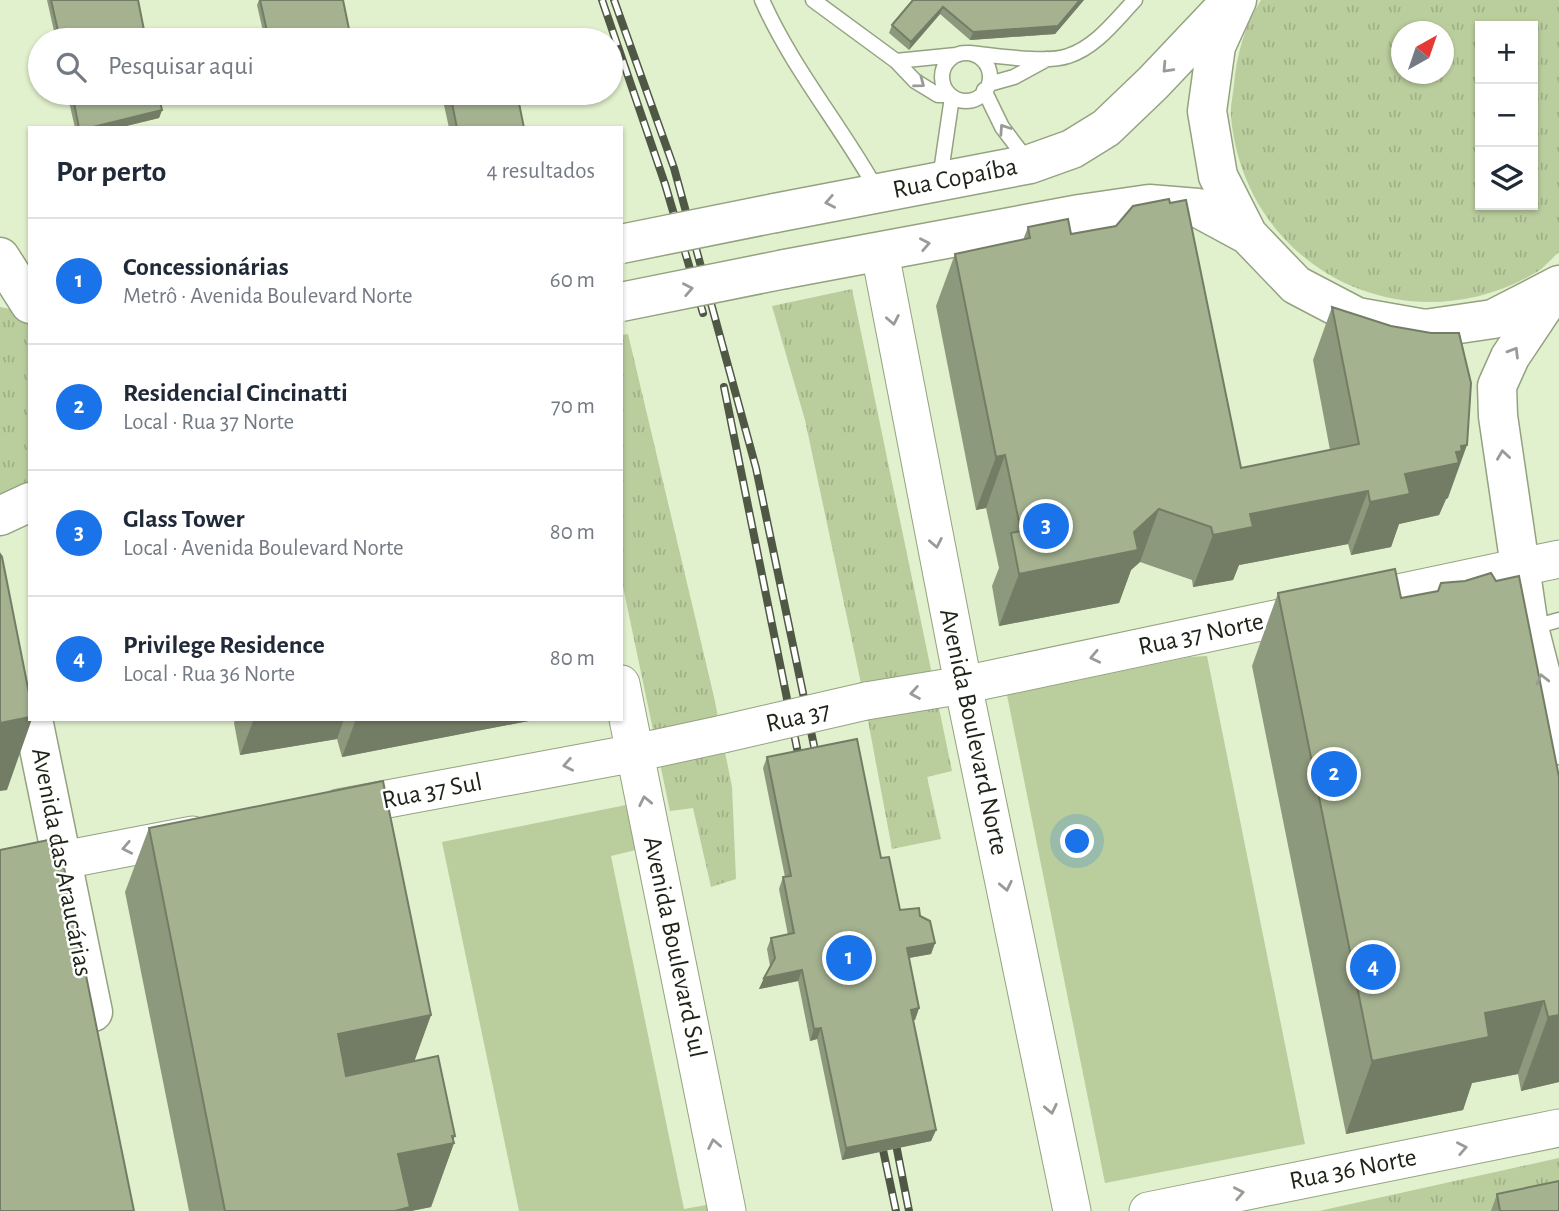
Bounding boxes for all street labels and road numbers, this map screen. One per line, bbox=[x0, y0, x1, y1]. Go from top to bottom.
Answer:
street label: Rua Copaíba bbox=[891, 153, 1019, 203]
street label: Avenida Boulevard Norte bbox=[935, 606, 1013, 858]
street label: Rua 37 Norte bbox=[1136, 608, 1266, 660]
street label: Rua 37 bbox=[763, 697, 833, 737]
street label: Avenida das Araucárias bbox=[27, 746, 97, 978]
street label: Rua 37 Sul bbox=[380, 769, 484, 813]
street label: Avenida Boulevard Sul bbox=[639, 834, 711, 1060]
street label: Rua 36 Norte bbox=[1287, 1144, 1419, 1194]

